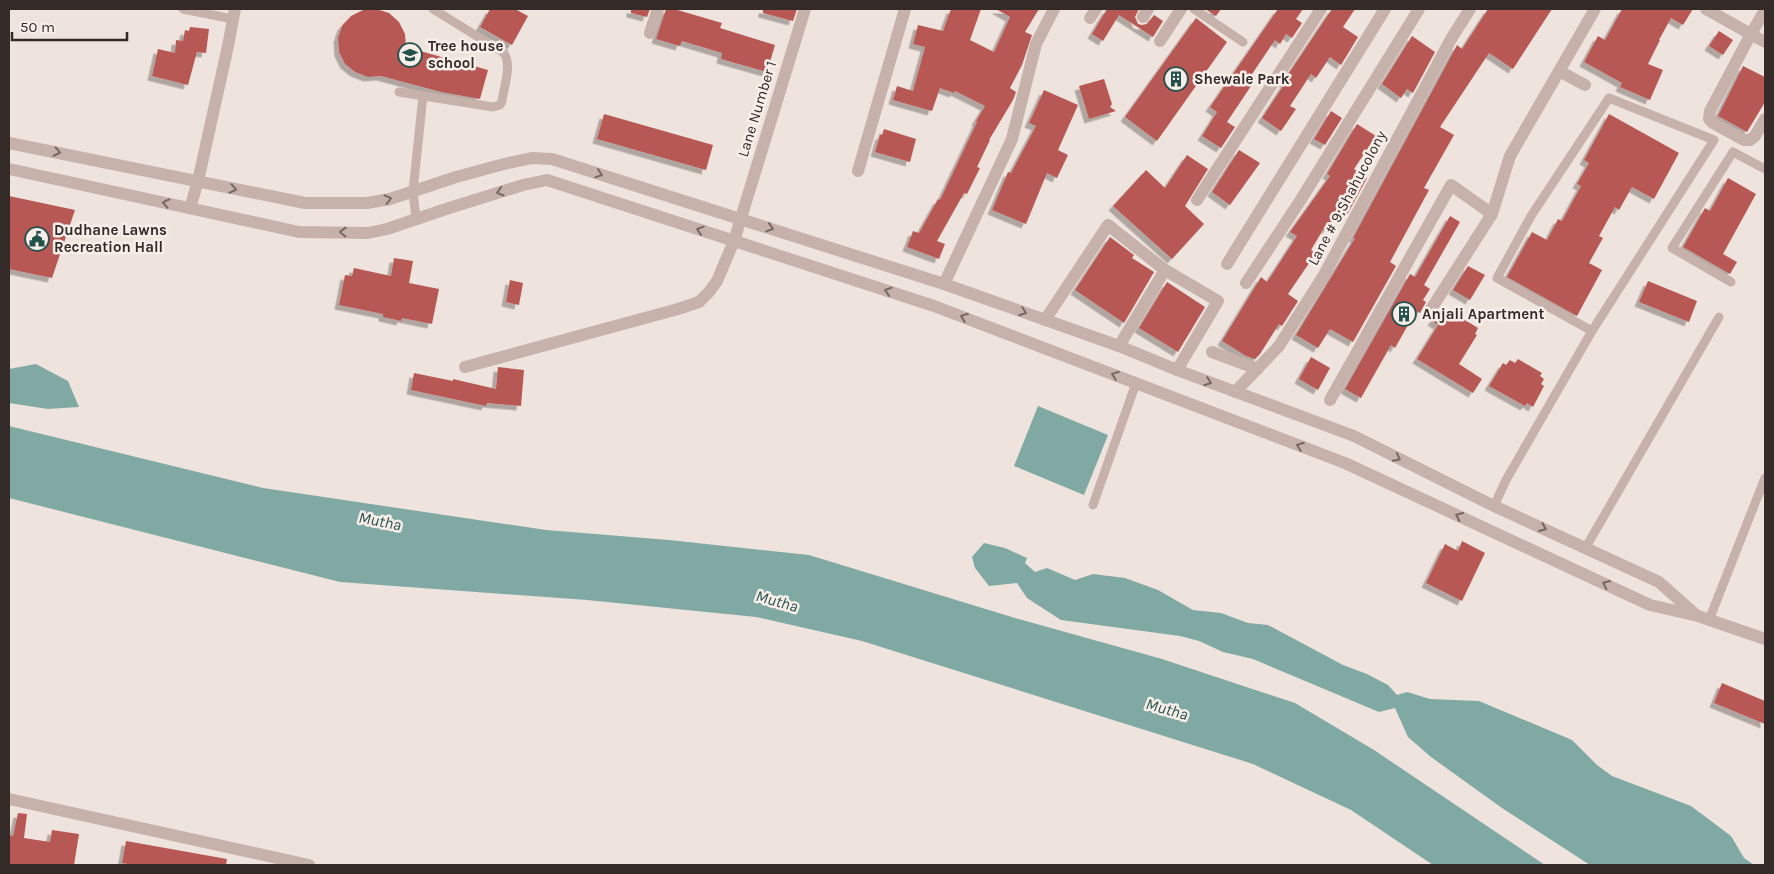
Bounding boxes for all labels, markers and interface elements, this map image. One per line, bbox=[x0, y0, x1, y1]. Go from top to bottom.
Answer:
scale bar bbox=[12, 10, 128, 42]
text: 50 m bbox=[20, 18, 55, 36]
place label: Tree house school bbox=[428, 37, 503, 72]
school or university icon: Tree house school bbox=[397, 42, 423, 68]
street label: Lane Number 1 bbox=[734, 59, 780, 159]
building icon: Shewale Park bbox=[1163, 66, 1189, 92]
place label: Shewale Park bbox=[1194, 70, 1290, 88]
street label: Lane # 9;Shahucolony bbox=[1304, 128, 1390, 268]
one-way arrow bbox=[52, 147, 61, 157]
one-way arrow bbox=[594, 168, 602, 178]
one-way arrow bbox=[228, 183, 237, 193]
one-way arrow bbox=[496, 187, 504, 197]
one-way arrow bbox=[384, 194, 393, 205]
one-way arrow bbox=[161, 198, 170, 209]
place label: Dudhane Lawns Recreation Hall bbox=[54, 221, 167, 256]
one-way arrow bbox=[766, 223, 774, 233]
public building icon: Dudhane Lawns Recreation Hall bbox=[24, 226, 50, 252]
one-way arrow bbox=[696, 226, 704, 236]
one-way arrow bbox=[339, 227, 347, 238]
one-way arrow bbox=[884, 287, 892, 297]
building icon: Anjali Apartment bbox=[1391, 301, 1417, 327]
place label: Anjali Apartment bbox=[1422, 305, 1544, 323]
one-way arrow bbox=[1018, 306, 1027, 316]
one-way arrow bbox=[960, 313, 968, 323]
one-way arrow bbox=[1111, 371, 1120, 381]
one-way arrow bbox=[1203, 376, 1211, 386]
one-way arrow bbox=[1296, 442, 1305, 452]
one-way arrow bbox=[1392, 452, 1401, 462]
water label: Mutha bbox=[357, 508, 403, 534]
one-way arrow bbox=[1455, 512, 1464, 522]
one-way arrow bbox=[1538, 522, 1547, 533]
one-way arrow bbox=[1602, 580, 1611, 591]
water label: Mutha bbox=[754, 586, 800, 616]
water label: Mutha bbox=[1144, 694, 1190, 724]

